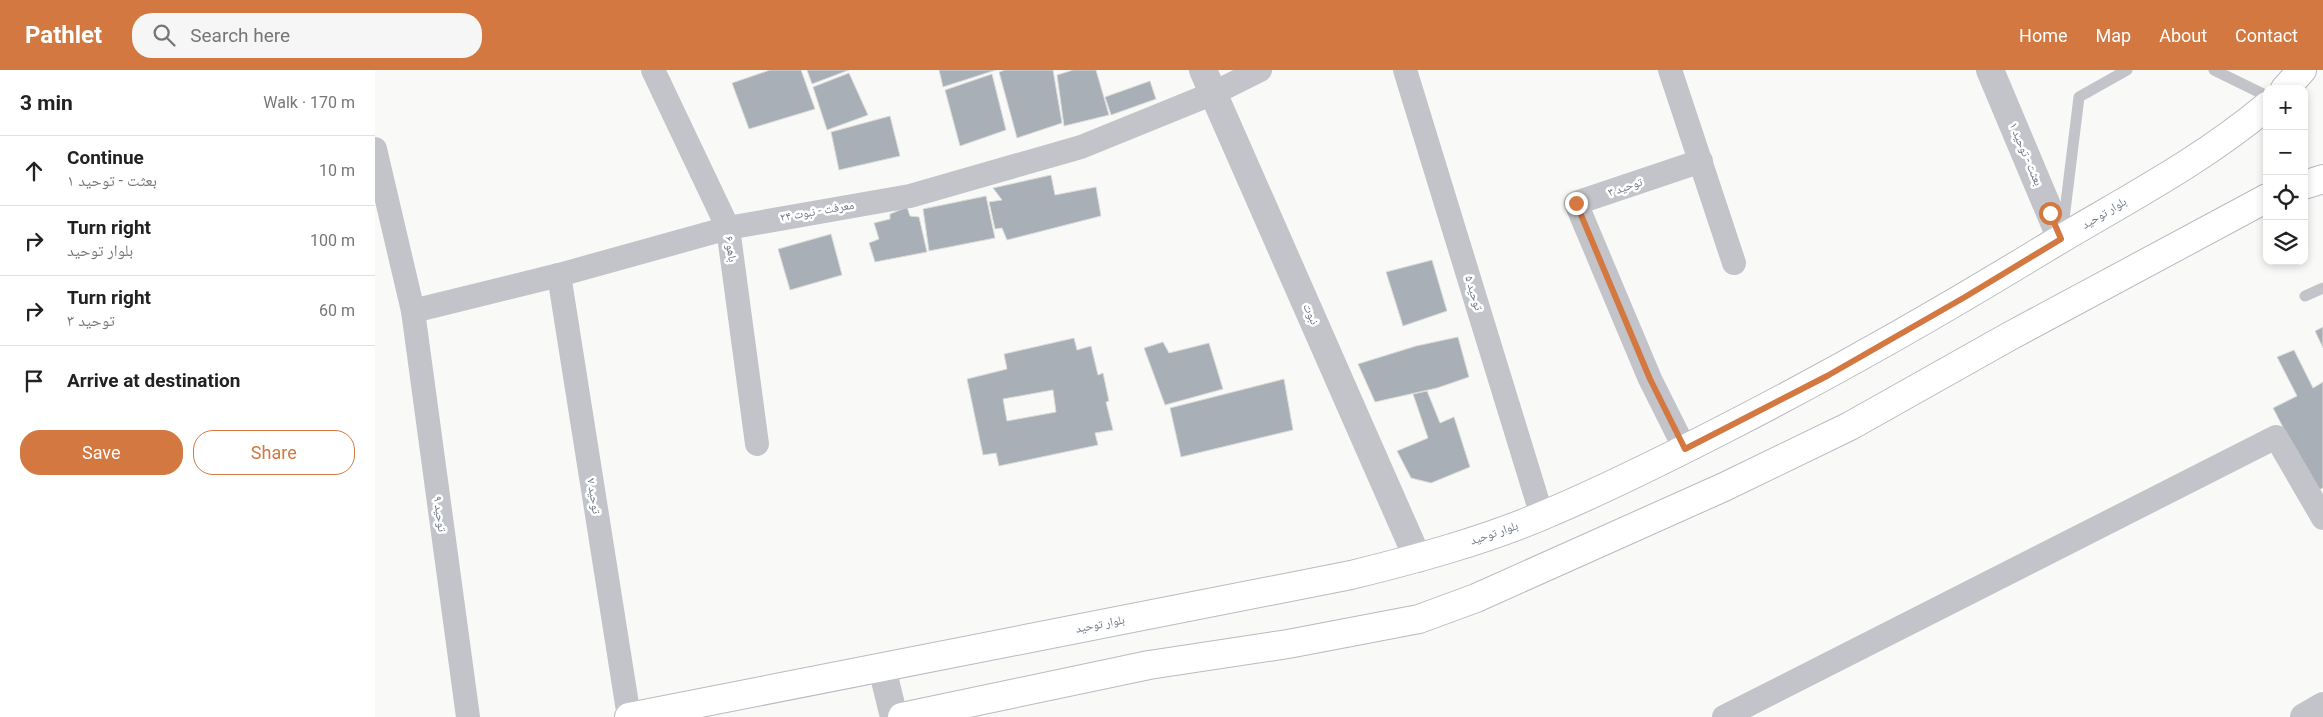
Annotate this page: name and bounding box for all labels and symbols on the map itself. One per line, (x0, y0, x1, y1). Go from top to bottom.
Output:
street label: بعثت - توحید ۱ (2006, 120, 2046, 188)
street label: توحید ۳ (1606, 174, 1645, 200)
route end (1565, 192, 1588, 215)
street label: بلوار توحید (2079, 194, 2129, 232)
street label: معرفت - نبوت ۲۴ (779, 198, 855, 225)
route start (2039, 202, 2062, 225)
street label: باهو ۶ (722, 235, 740, 263)
street label: توحید ۵ (1462, 274, 1486, 313)
street label: نبوت (1300, 301, 1322, 327)
street label: توحید ۷ (584, 477, 604, 515)
street label: توحید ۹ (430, 495, 449, 533)
street label: بلوار توحید (1468, 518, 1520, 548)
street label: بلوار توحید (1074, 612, 1126, 636)

